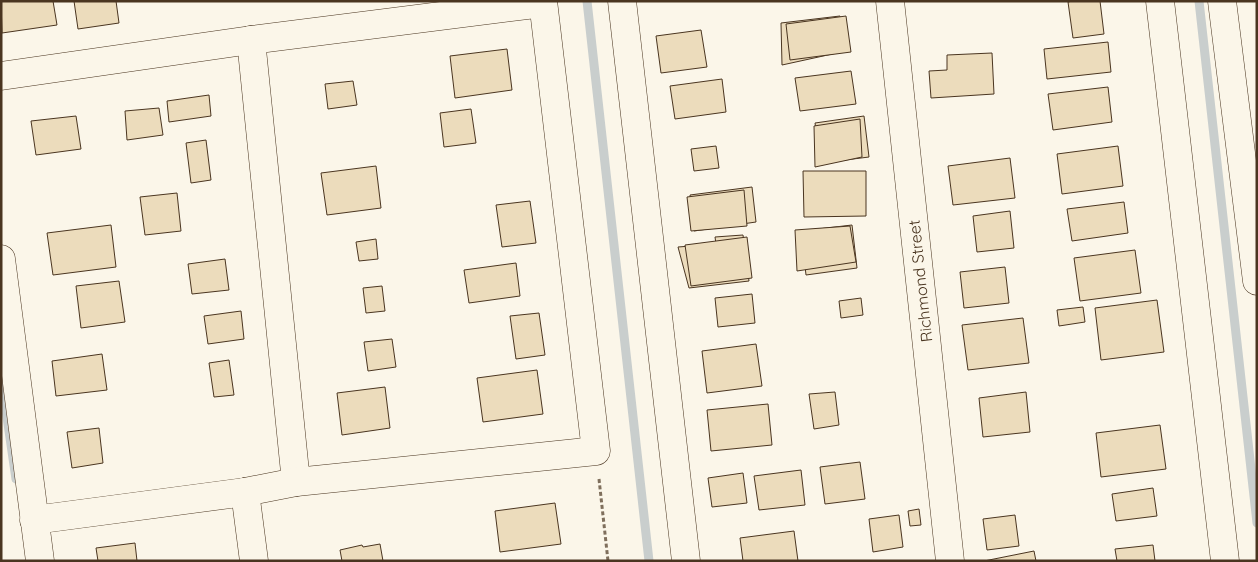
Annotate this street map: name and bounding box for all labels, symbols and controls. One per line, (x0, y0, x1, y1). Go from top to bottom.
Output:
street label: Richmond Street (904, 219, 936, 343)

